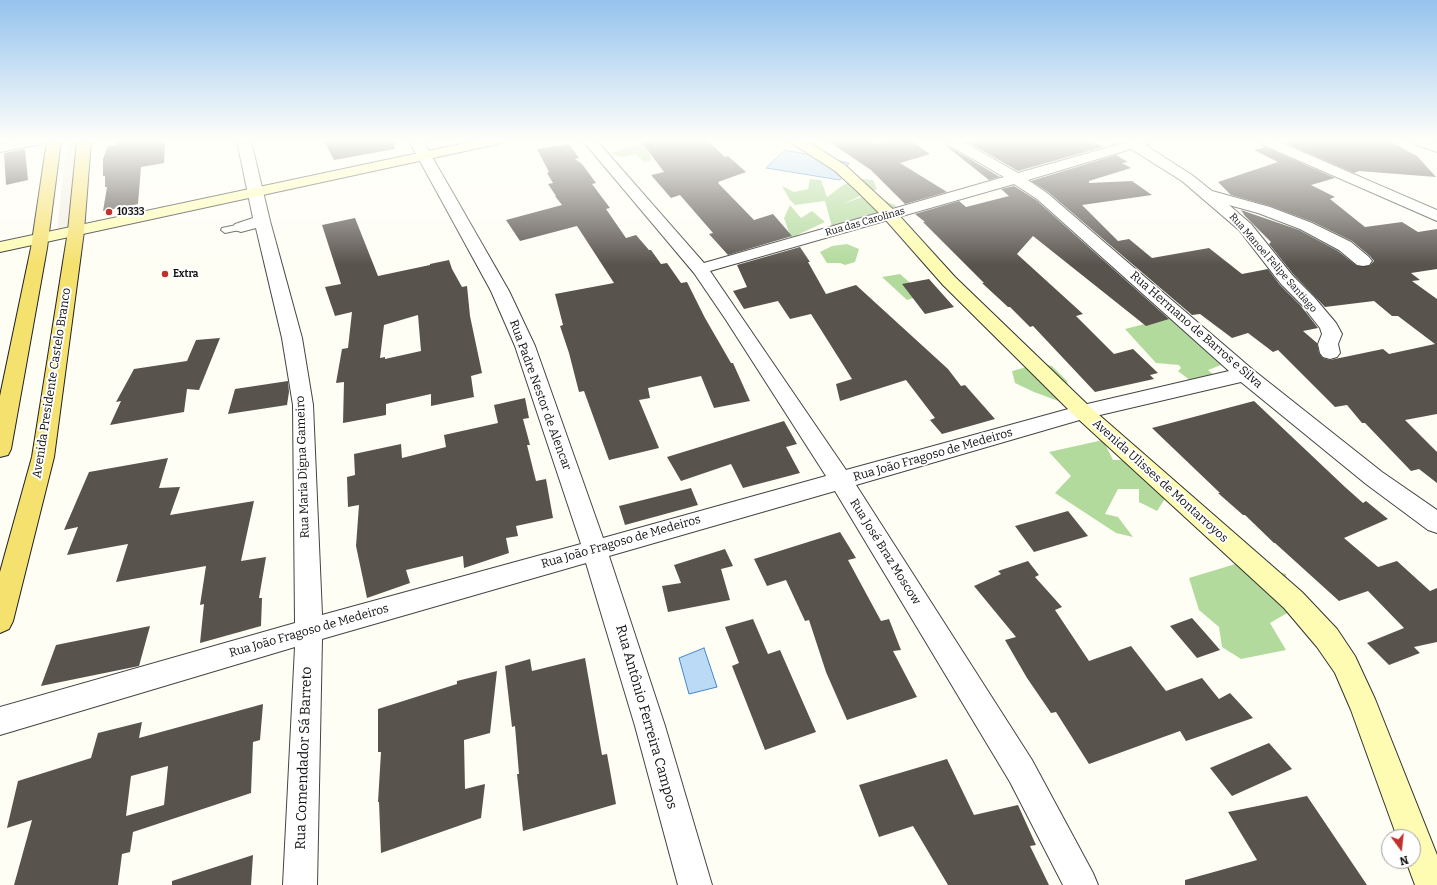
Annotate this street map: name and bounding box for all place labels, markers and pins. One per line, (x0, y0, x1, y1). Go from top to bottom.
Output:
place label: 10333 (117, 206, 145, 218)
marker: 10333 (104, 207, 114, 217)
place label: Extra (173, 268, 198, 280)
marker: Extra (160, 269, 170, 279)

